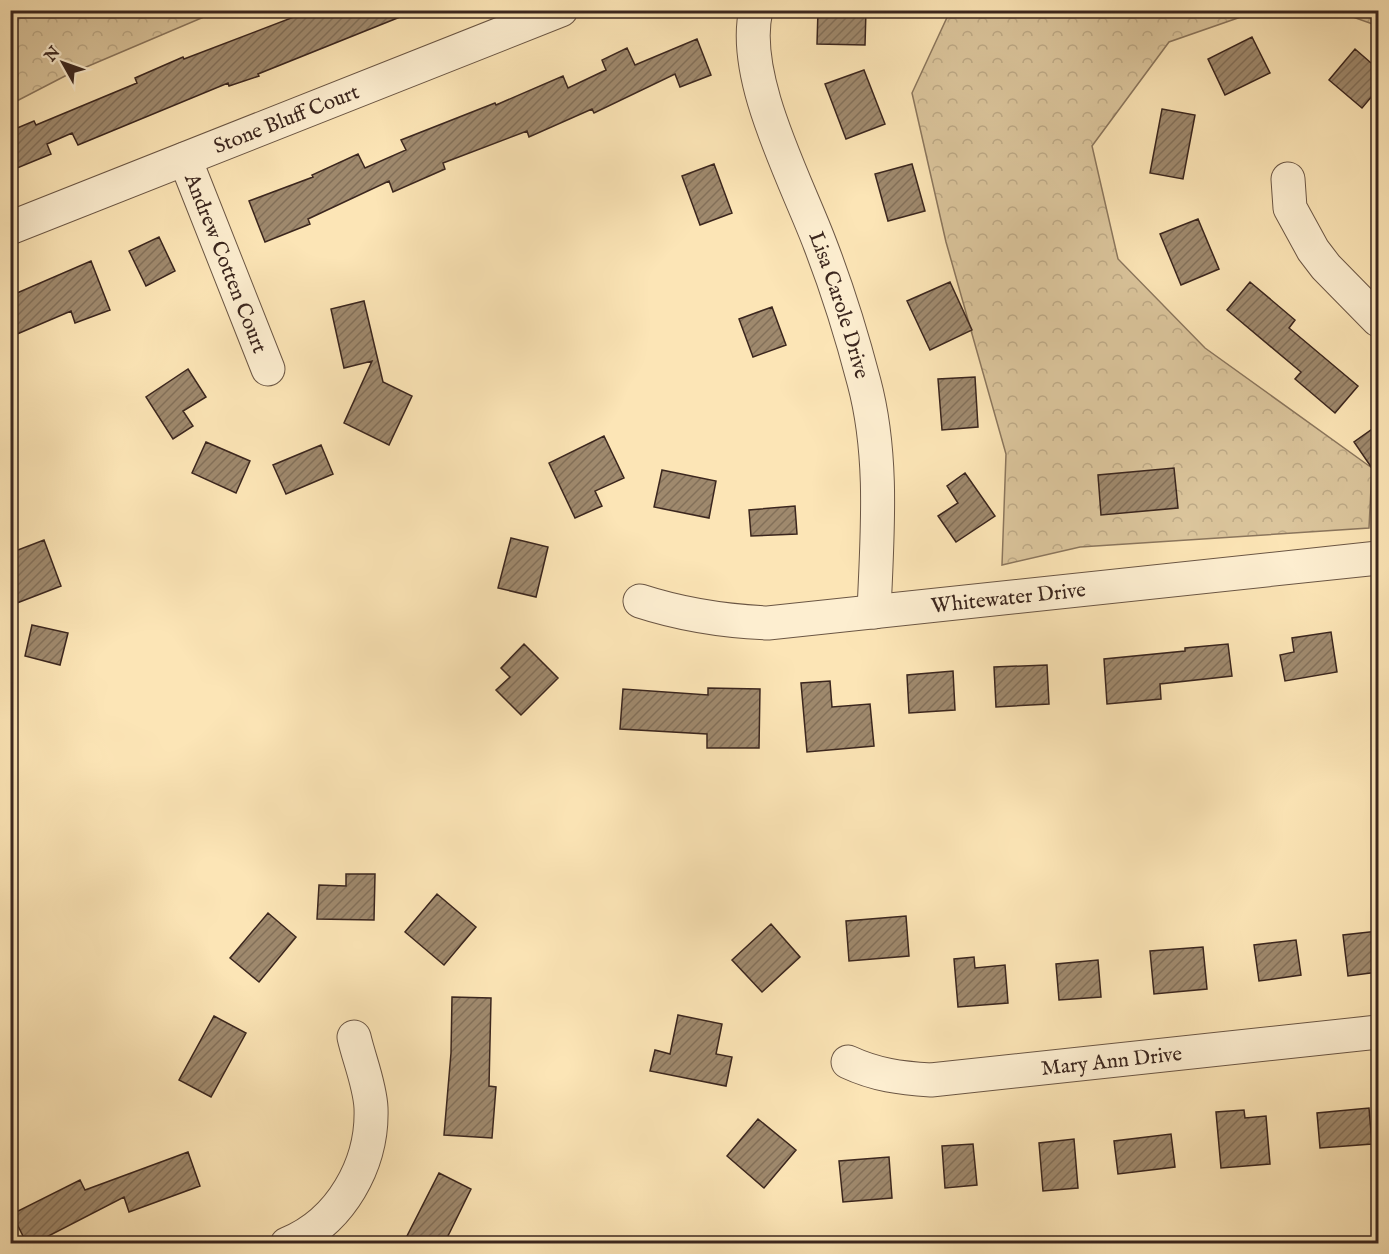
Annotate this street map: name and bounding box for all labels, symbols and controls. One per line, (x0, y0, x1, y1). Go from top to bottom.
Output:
north arrow (33, 33, 93, 93)
text: N (40, 43, 65, 67)
street label: Stone Bluff Court (210, 79, 363, 161)
street label: Andrew Cotten Court (177, 169, 272, 357)
street label: Lisa Carole Drive (802, 228, 875, 382)
street label: Whitewater Drive (930, 577, 1088, 621)
street label: Mary Ann Drive (1040, 1041, 1184, 1083)

